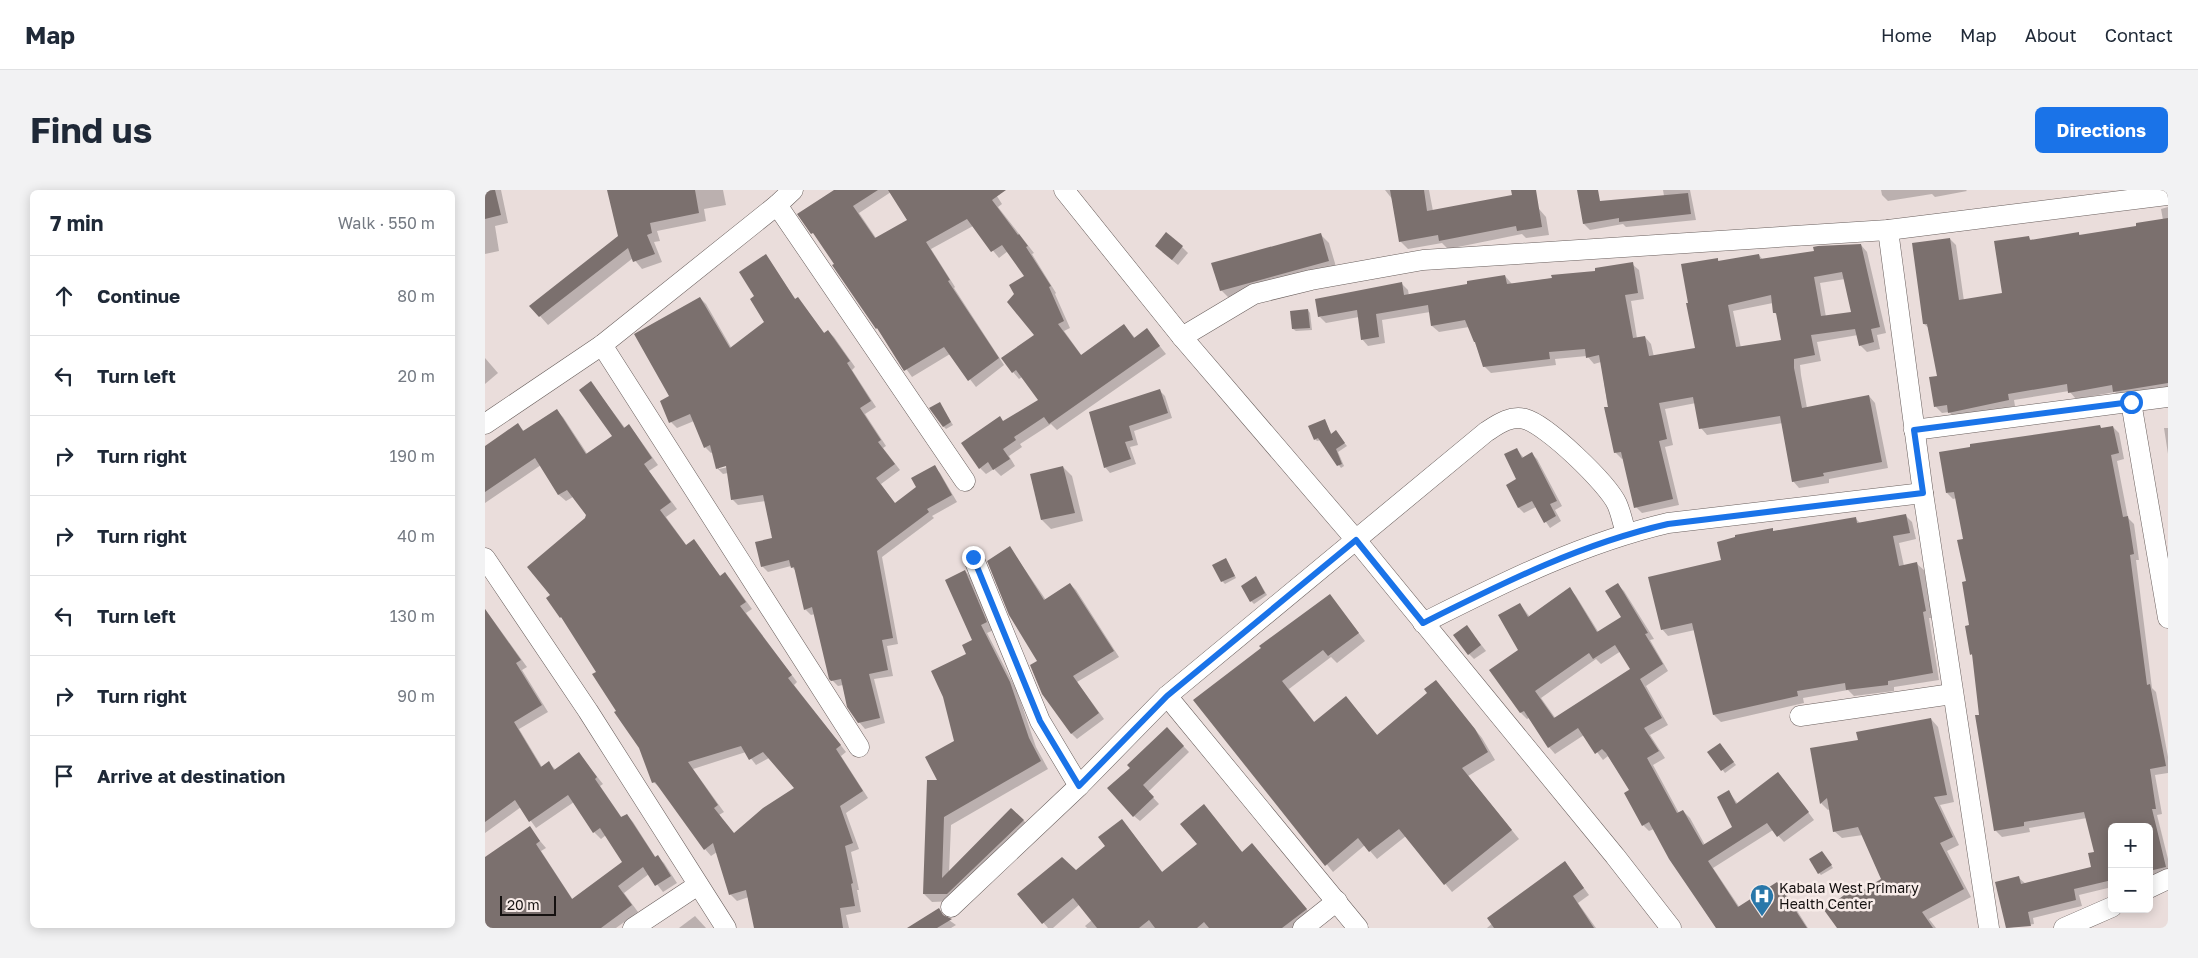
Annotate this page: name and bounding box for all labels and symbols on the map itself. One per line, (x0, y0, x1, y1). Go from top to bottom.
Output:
route start (2120, 391, 2143, 414)
route end (962, 546, 985, 569)
place label: Kabala West Primary Health Center (1779, 879, 1919, 912)
hospital icon: Kabala West Primary Health Center (1749, 883, 1775, 917)
scale bar (500, 893, 556, 916)

